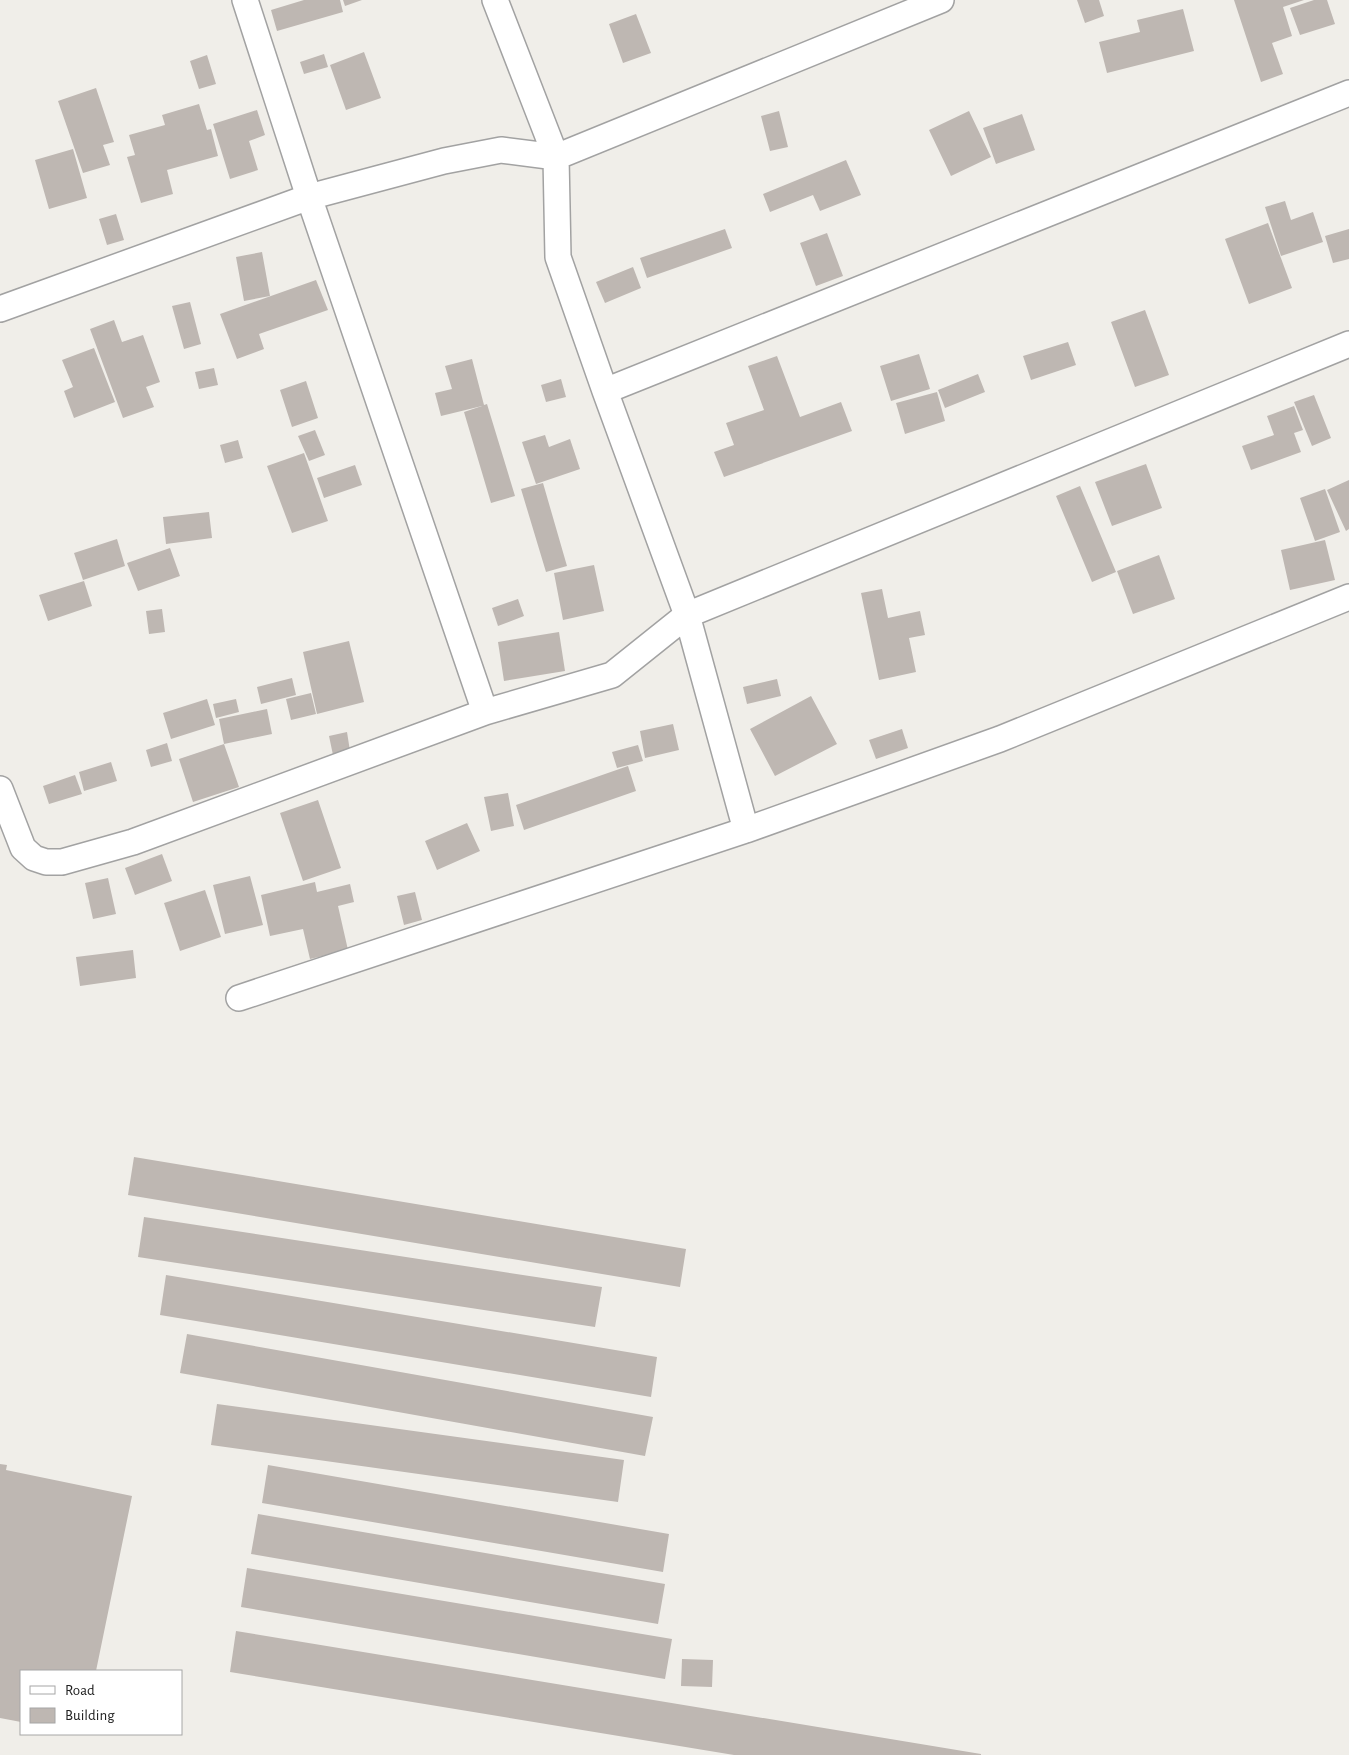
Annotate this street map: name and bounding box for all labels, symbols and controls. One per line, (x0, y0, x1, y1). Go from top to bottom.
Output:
legend (20, 1670, 182, 1735)
text: Road (65, 1683, 95, 1698)
text: Building (65, 1708, 115, 1723)

